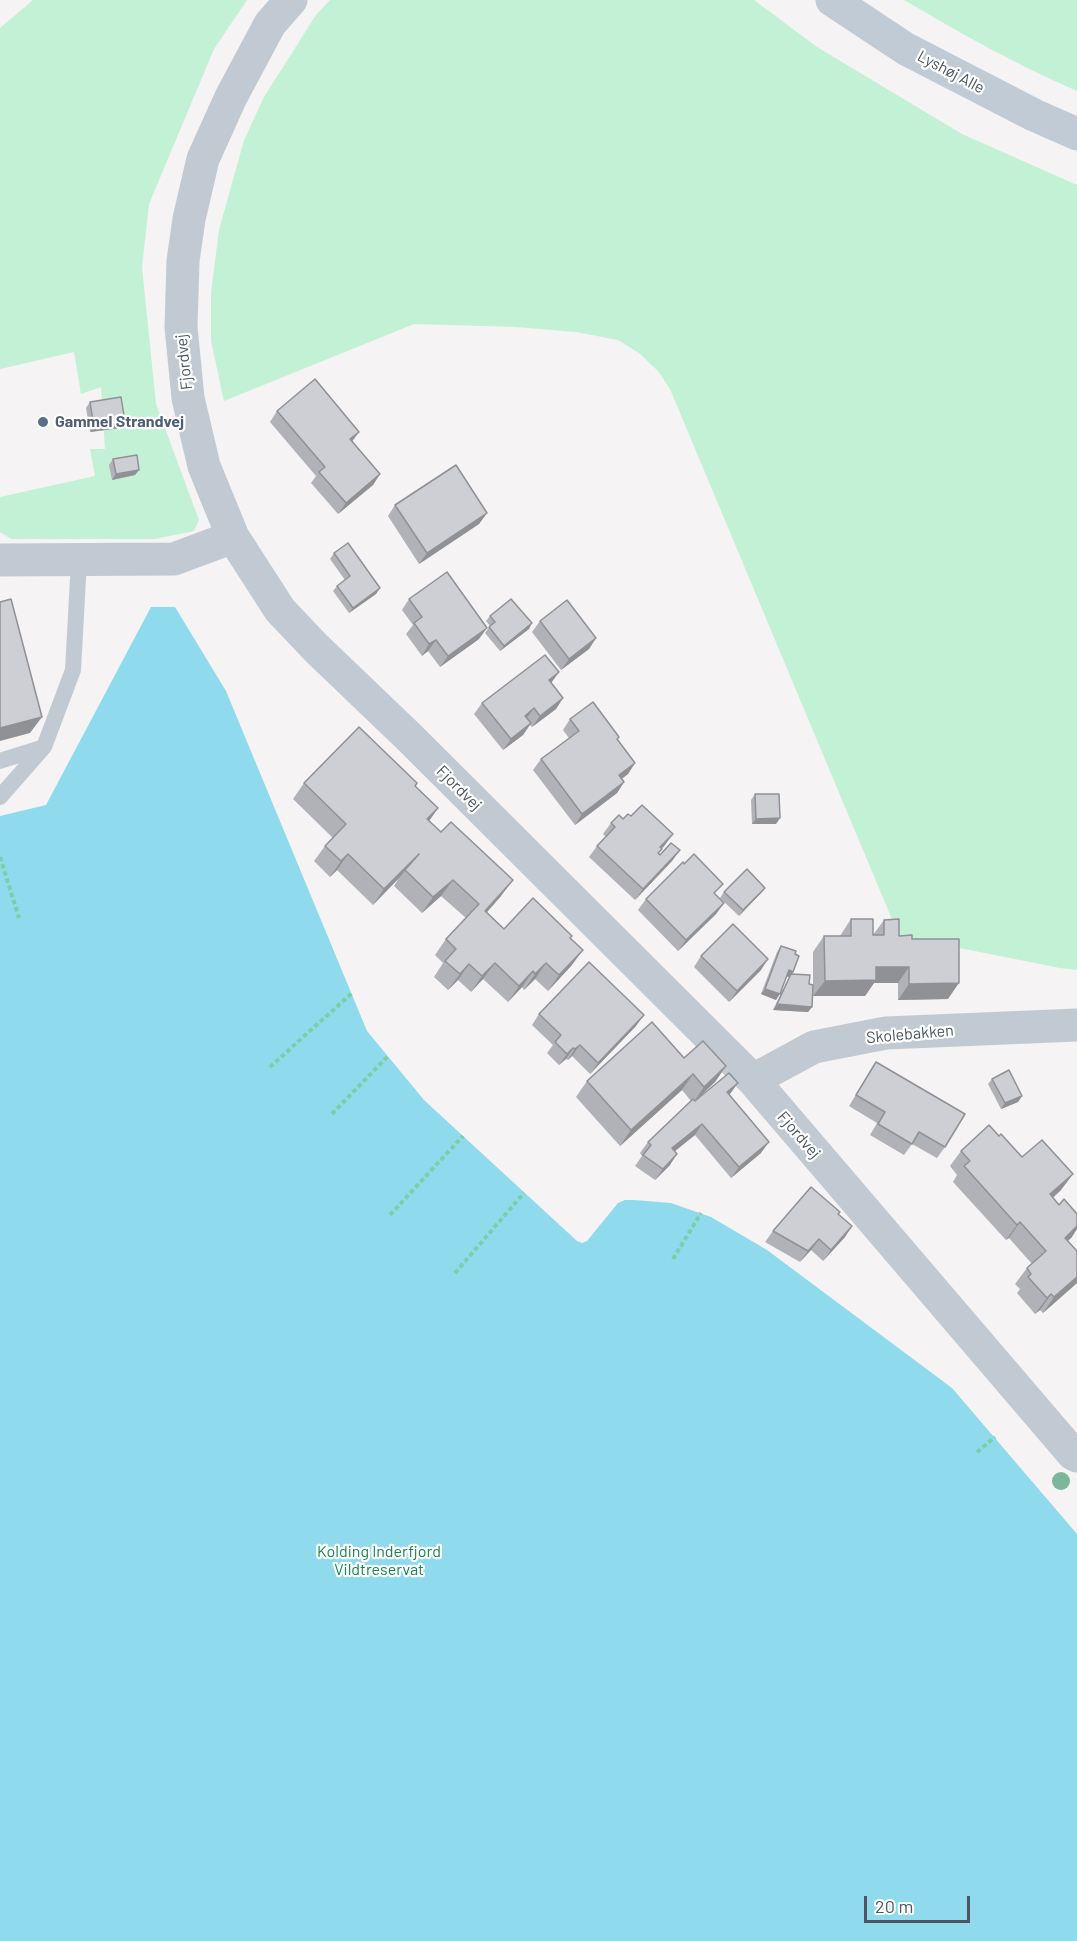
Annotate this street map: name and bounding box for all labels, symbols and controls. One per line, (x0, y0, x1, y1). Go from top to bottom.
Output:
street label: Lyshøj Alle (914, 46, 988, 98)
street label: Fjordvej (172, 333, 196, 391)
place label: Gammel Strandvej (55, 412, 184, 432)
marker: Gammel Strandvej (36, 415, 50, 429)
street label: Fjordvej (432, 761, 486, 815)
street label: Skolebakken (865, 1021, 955, 1047)
street label: Fjordvej (773, 1108, 825, 1162)
park label: Kolding Inderfjord Vildtreservat (317, 1542, 441, 1580)
scale bar (867, 1884, 974, 1922)
text: 20 m (875, 1895, 913, 1917)

